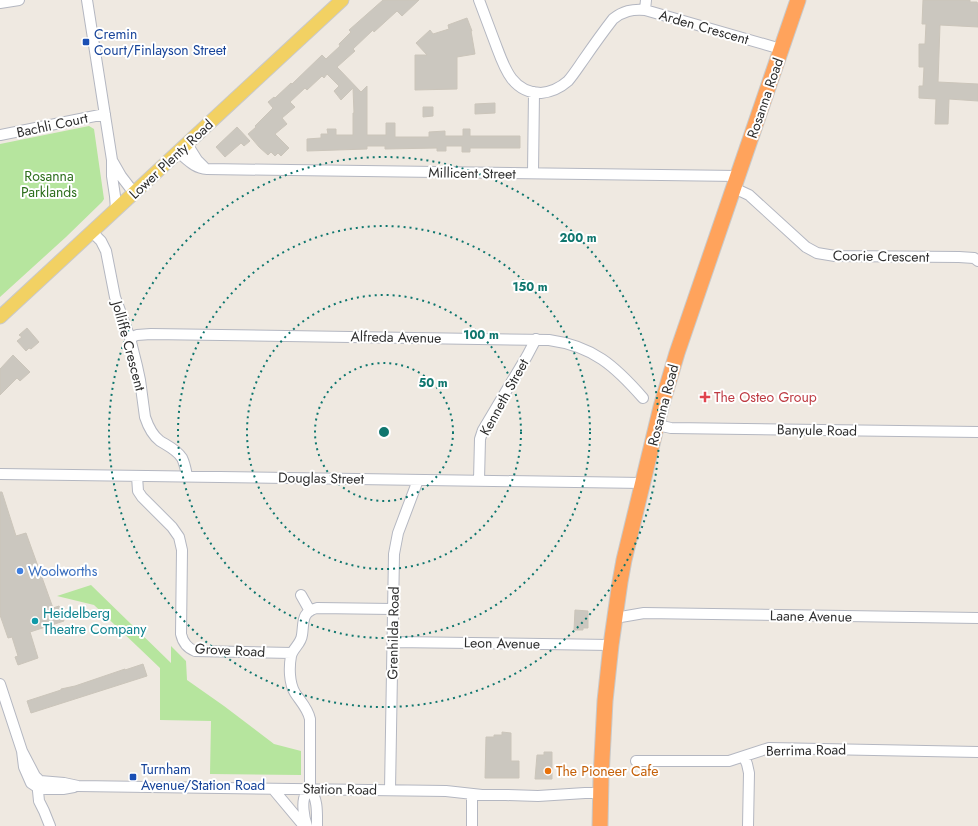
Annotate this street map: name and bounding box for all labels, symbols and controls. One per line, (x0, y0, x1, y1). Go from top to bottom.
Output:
street label: Arden Crescent (657, 5, 752, 50)
place label: Cremin Court/Finlayson Street (94, 24, 227, 60)
marker: Cremin Court/Finlayson Street (81, 37, 91, 47)
street label: Rosanna Road (742, 55, 788, 141)
street label: Bachli Court (15, 108, 90, 142)
street label: Lower Plenty Road (124, 115, 218, 203)
street label: Millicent Street (428, 162, 516, 184)
park label: Rosanna Parklands (21, 166, 77, 202)
text: 200 m (559, 229, 597, 247)
street label: Coorie Crescent (833, 245, 930, 267)
text: 150 m (512, 278, 548, 296)
street label: Jolliffe Crescent (107, 297, 151, 394)
street label: Alfreda Avenue (350, 326, 442, 348)
text: 100 m (463, 326, 499, 344)
street label: Kenneth Street (475, 354, 534, 439)
street label: Rosanna Road (643, 362, 683, 448)
text: 50 m (418, 374, 448, 392)
place label: The Osteo Group (714, 387, 817, 407)
marker: The Osteo Group (699, 391, 711, 403)
street label: Banyule Road (777, 419, 857, 441)
centre of rings (377, 425, 391, 439)
street label: Douglas Street (278, 467, 365, 489)
place label: Woolworths (28, 561, 98, 581)
marker: Woolworths (15, 566, 25, 576)
street label: Grenhilda Road (382, 586, 404, 680)
place label: Heidelberg Theatre Company (43, 603, 147, 639)
street label: Laane Avenue (770, 605, 852, 627)
marker: Heidelberg Theatre Company (30, 616, 40, 626)
street label: Leon Avenue (464, 632, 540, 654)
street label: Grove Road (194, 638, 266, 662)
street label: Berrima Road (766, 739, 846, 761)
place label: Turnham Avenue/Station Road (141, 759, 265, 795)
place label: The Pioneer Cafe (556, 761, 659, 781)
marker: The Pioneer Cafe (543, 766, 553, 776)
marker: Turnham Avenue/Station Road (128, 772, 138, 782)
street label: Station Road (303, 778, 377, 800)

